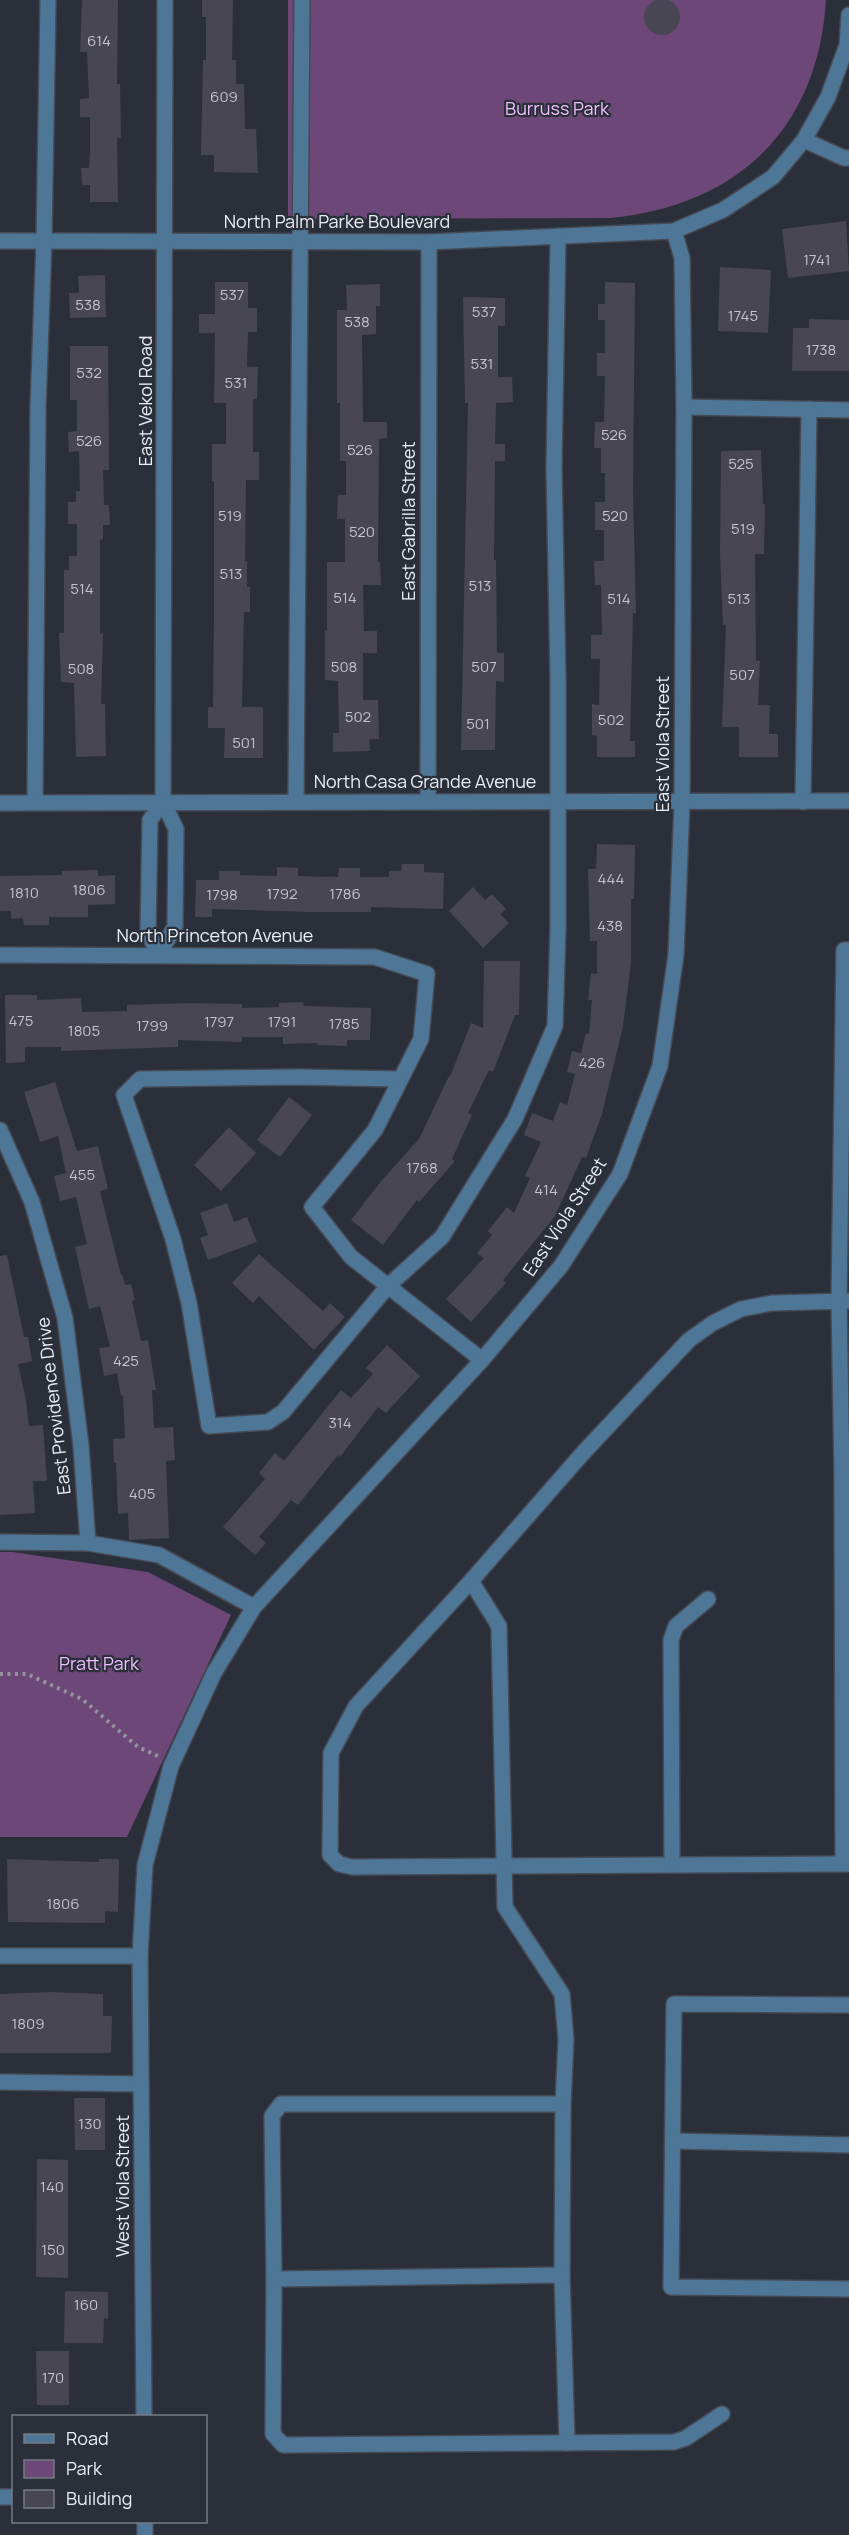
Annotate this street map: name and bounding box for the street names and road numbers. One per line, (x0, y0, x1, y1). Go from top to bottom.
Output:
street label: North Palm Parke Boulevard (224, 209, 450, 233)
street label: East Vekol Road (133, 336, 157, 466)
street label: East Gabrilla Street (396, 441, 420, 601)
street label: East Viola Street (650, 676, 674, 812)
street label: North Casa Grande Avenue (314, 769, 536, 793)
street label: North Princeton Avenue (117, 923, 313, 947)
street label: East Viola Street (517, 1153, 611, 1280)
street label: East Providence Drive (30, 1316, 76, 1496)
street label: West Viola Street (110, 2115, 134, 2257)

